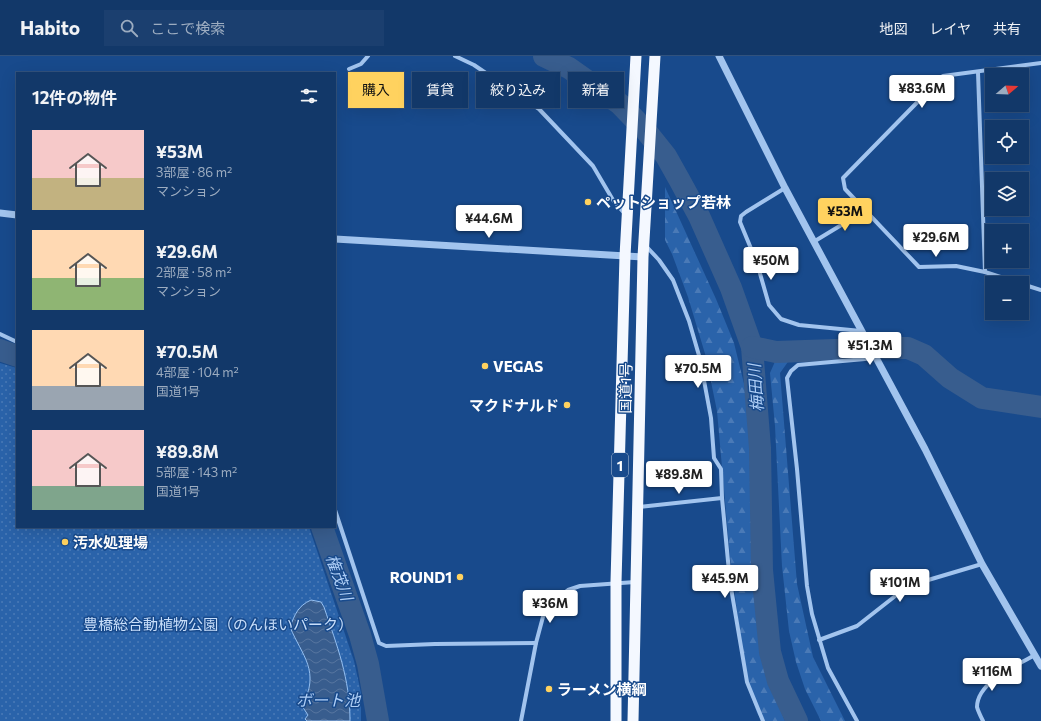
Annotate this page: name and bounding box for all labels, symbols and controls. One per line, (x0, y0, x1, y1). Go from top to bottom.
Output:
search box (104, 10, 384, 46)
text: Habito (20, 16, 80, 39)
icon: search (118, 17, 140, 39)
text: ここで検索 (150, 19, 225, 37)
text: 地図 (879, 20, 907, 37)
text: レイヤ (929, 20, 971, 37)
text: 共有 (993, 20, 1021, 37)
north arrow (985, 68, 1029, 112)
map controls (985, 68, 1029, 320)
chip: 購入 (348, 72, 404, 108)
chip: 賃貸 (412, 72, 468, 108)
chip: 絞り込み (476, 72, 560, 108)
chip: 新着 (568, 72, 624, 108)
pin: ¥83.6M (889, 75, 955, 109)
text: ¥83.6M (898, 80, 946, 96)
icon: filters (298, 85, 320, 107)
text: 12件の物件 (32, 87, 117, 108)
button: locate (985, 120, 1029, 164)
text: ¥53M (156, 141, 203, 162)
icon: home (64, 146, 112, 194)
text: 3部屋 · 86 m² (156, 164, 232, 180)
button: layers (985, 172, 1029, 216)
text: マンション (156, 183, 221, 199)
place label: ペットショップ若林 (596, 193, 731, 211)
marker: ペットショップ若林 (583, 197, 593, 207)
pin: ¥53M (821, 198, 869, 232)
text: ¥53M (827, 203, 863, 219)
pin: ¥44.6M (456, 205, 522, 239)
text: ¥44.6M (465, 210, 513, 226)
pin: ¥29.6M (903, 224, 969, 258)
button: + (985, 224, 1029, 268)
text: ¥29.6M (912, 229, 960, 245)
text: ¥29.6M (156, 241, 218, 262)
icon: home (64, 246, 112, 294)
pin: ¥50M (747, 247, 795, 281)
text: ¥50M (752, 252, 790, 268)
text: 2部屋 · 58 m² (156, 264, 232, 280)
button: − (985, 276, 1029, 320)
text: マンション (156, 283, 221, 299)
pin: ¥51.3M (837, 332, 903, 366)
text: ¥51.3M (847, 337, 893, 353)
text: ¥70.5M (156, 341, 218, 362)
icon: home (64, 346, 112, 394)
pin: ¥70.5M (665, 355, 731, 389)
place label: VEGAS (493, 357, 543, 375)
text: ¥70.5M (674, 360, 722, 376)
marker: VEGAS (480, 361, 490, 371)
water label: 梅田川 (744, 361, 766, 413)
street label: 国道1号 (616, 362, 634, 414)
text: 4部屋 · 104 m² (156, 364, 239, 380)
text: 国道1号 (156, 383, 201, 399)
place label: マクドナルド (469, 396, 559, 414)
marker: マクドナルド (562, 400, 572, 410)
text: ¥89.8M (156, 441, 219, 462)
icon: home (64, 446, 112, 494)
road number: 1 (612, 453, 628, 477)
pin: ¥89.8M (646, 461, 712, 495)
text: 5部屋 · 143 m² (156, 464, 237, 480)
text: ¥89.8M (655, 466, 703, 482)
text: 国道1号 (156, 483, 201, 499)
place label: 汚水処理場 (73, 533, 148, 551)
marker: 汚水処理場 (60, 537, 70, 547)
water label: 権茂川 (323, 551, 358, 605)
pin: ¥45.9M (692, 565, 758, 599)
place label: ROUND1 (390, 568, 452, 586)
pin: ¥101M (872, 569, 928, 603)
text: ¥45.9M (701, 570, 749, 586)
marker: ROUND1 (455, 572, 465, 582)
text: ¥101M (879, 574, 921, 590)
pin: ¥36M (526, 590, 574, 624)
text: ¥36M (532, 595, 568, 611)
park label: 豊橋総合動植物公園（のんほいパーク） (83, 615, 353, 633)
pin: ¥116M (964, 658, 1020, 692)
text: ¥116M (972, 663, 1012, 679)
place label: ラーメン横綱 (557, 680, 646, 698)
marker: ラーメン横綱 (544, 684, 554, 694)
water label: ボート池 (296, 690, 362, 709)

